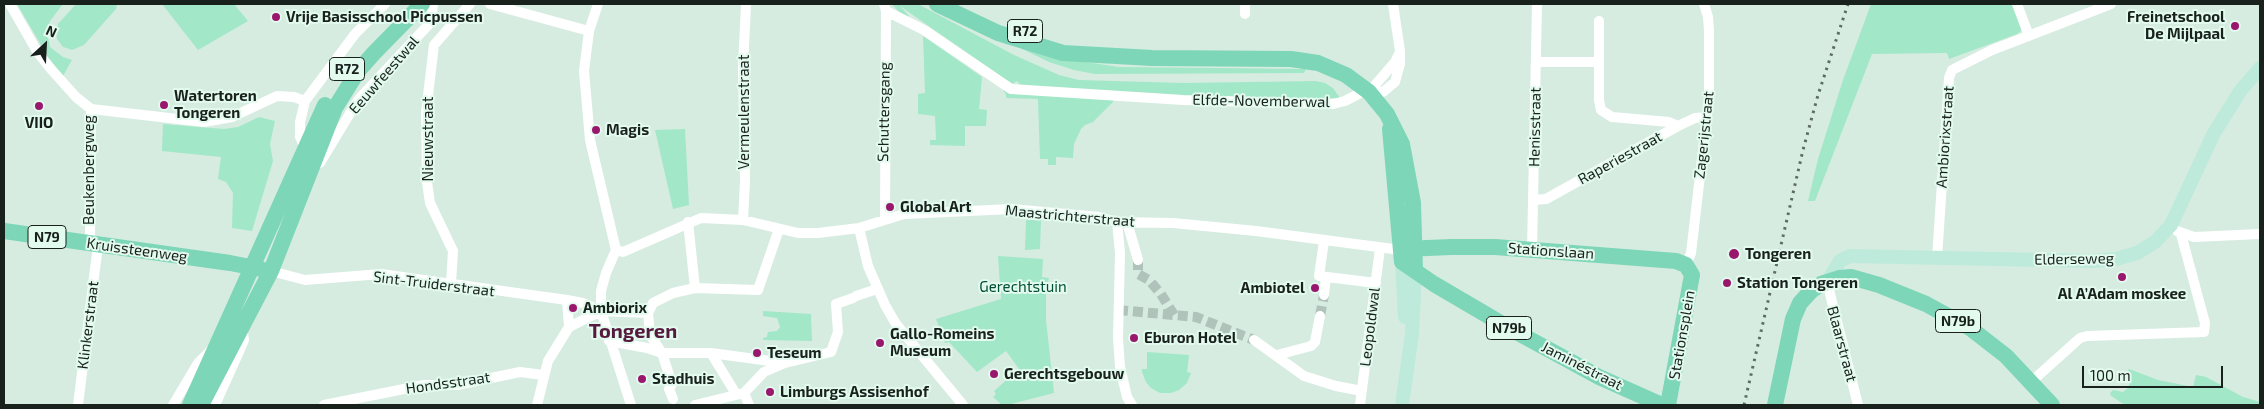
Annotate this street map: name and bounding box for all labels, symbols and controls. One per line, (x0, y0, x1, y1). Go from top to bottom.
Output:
place label: Vrije Basisschool Picpussen (286, 8, 483, 26)
place label: Freinetschool De Mijlpaal (2127, 8, 2225, 43)
marker: Vrije Basisschool Picpussen (270, 11, 282, 23)
north arrow (20, 20, 70, 70)
road number: R72 (1008, 20, 1042, 42)
marker: Freinetschool De Mijlpaal (2229, 20, 2241, 32)
text: N (43, 21, 60, 41)
street label: Eeuwfeestwal (345, 32, 423, 118)
street label: Vermeulenstraat (735, 54, 753, 170)
road number: R72 (330, 58, 364, 80)
street label: Schuttersgang (874, 62, 894, 162)
street label: Ambiorixstraat (1932, 85, 1958, 189)
place label: Watertoren Tongeren (174, 87, 257, 122)
street label: Henisstraat (1525, 87, 1545, 167)
street label: Zagerijstraat (1690, 90, 1718, 180)
street label: Elfde-Novemberwal (1192, 91, 1330, 111)
street label: Nieuwstraat (419, 97, 437, 181)
marker: Watertoren Tongeren (158, 99, 170, 111)
marker: VIIO (33, 100, 45, 112)
place label: VIIO (25, 114, 53, 132)
street label: Beukenbergweg (80, 115, 98, 225)
place label: Magis (606, 121, 649, 139)
marker: Magis (590, 124, 602, 136)
street label: Raperiestraat (1575, 127, 1665, 189)
place label: Global Art (900, 198, 971, 216)
marker: Global Art (884, 201, 896, 213)
street label: Maastrichterstraat (1004, 201, 1136, 231)
road number: N79 (28, 226, 66, 248)
street label: Kruissteenweg (85, 234, 189, 266)
street label: Stationslaan (1507, 239, 1595, 263)
place label: Tongeren (1745, 245, 1811, 263)
marker: Tongeren (1727, 247, 1741, 261)
street label: Elderseweg (2034, 249, 2114, 269)
street label: Sint-Truiderstraat (372, 268, 496, 300)
marker: Al A’Adam moskee (2116, 271, 2128, 283)
place label: Station Tongeren (1737, 274, 1858, 292)
marker: Station Tongeren (1721, 277, 1733, 289)
park label: Gerechtstuin (979, 278, 1067, 296)
place label: Ambiotel (1241, 279, 1305, 297)
street label: Klinkerstraat (74, 280, 102, 370)
marker: Ambiotel (1309, 282, 1321, 294)
place label: Al A’Adam moskee (2058, 285, 2186, 303)
street label: Leopoldwal (1356, 286, 1384, 368)
street label: Stationsplein (1665, 289, 1699, 381)
place label: Ambiorix (583, 299, 647, 317)
marker: Ambiorix (567, 302, 579, 314)
street label: Blaarstraat (1823, 304, 1861, 384)
road number: N79b (1936, 310, 1980, 332)
road number: N79b (1486, 316, 1532, 339)
district label: Tongeren (589, 319, 677, 343)
place label: Gallo-Romeins Museum (890, 325, 994, 360)
place label: Eburon Hotel (1144, 329, 1237, 347)
marker: Eburon Hotel (1128, 332, 1140, 344)
marker: Gallo-Romeins Museum (874, 337, 886, 349)
street label: Jaminéstraat (1538, 338, 1626, 394)
place label: Teseum (767, 344, 822, 362)
marker: Teseum (751, 347, 763, 359)
scale bar (2084, 356, 2225, 388)
place label: Gerechtsgebouw (1004, 365, 1124, 383)
text: 100 m (2090, 366, 2131, 384)
street label: Hondsstraat (405, 368, 491, 398)
marker: Gerechtsgebouw (988, 368, 1000, 380)
place label: Stadhuis (652, 370, 714, 388)
marker: Stadhuis (636, 373, 648, 385)
place label: Limburgs Assisenhof (780, 383, 929, 401)
marker: Limburgs Assisenhof (764, 386, 776, 398)

